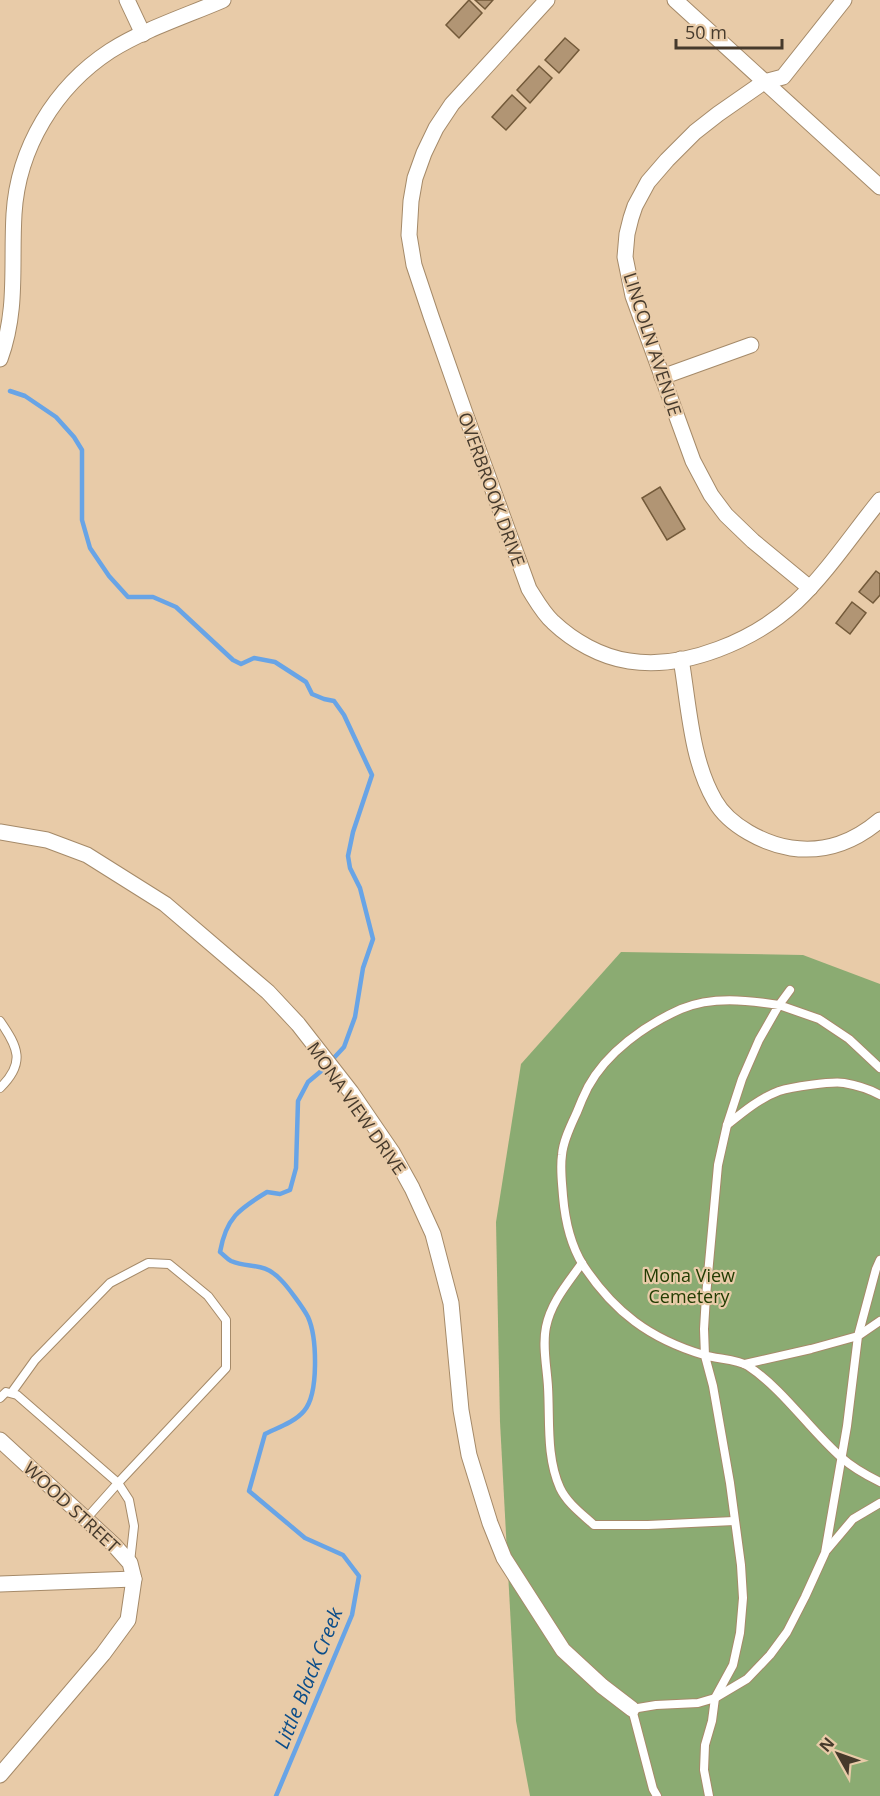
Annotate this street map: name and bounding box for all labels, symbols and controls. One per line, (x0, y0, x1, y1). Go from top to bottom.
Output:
scale bar (676, 12, 782, 50)
text: 50 m (685, 20, 727, 44)
street label: LINCOLN AVENUE (618, 269, 688, 419)
street label: OVERBROOK DRIVE (453, 409, 531, 569)
street label: MONA VIEW DRIVE (302, 1037, 412, 1179)
park label: Mona View Cemetery (643, 1263, 735, 1308)
street label: WOOD STREET (19, 1456, 125, 1558)
water label: Little Black Creek (267, 1602, 349, 1752)
north arrow (808, 1724, 868, 1784)
text: N (814, 1732, 839, 1756)

